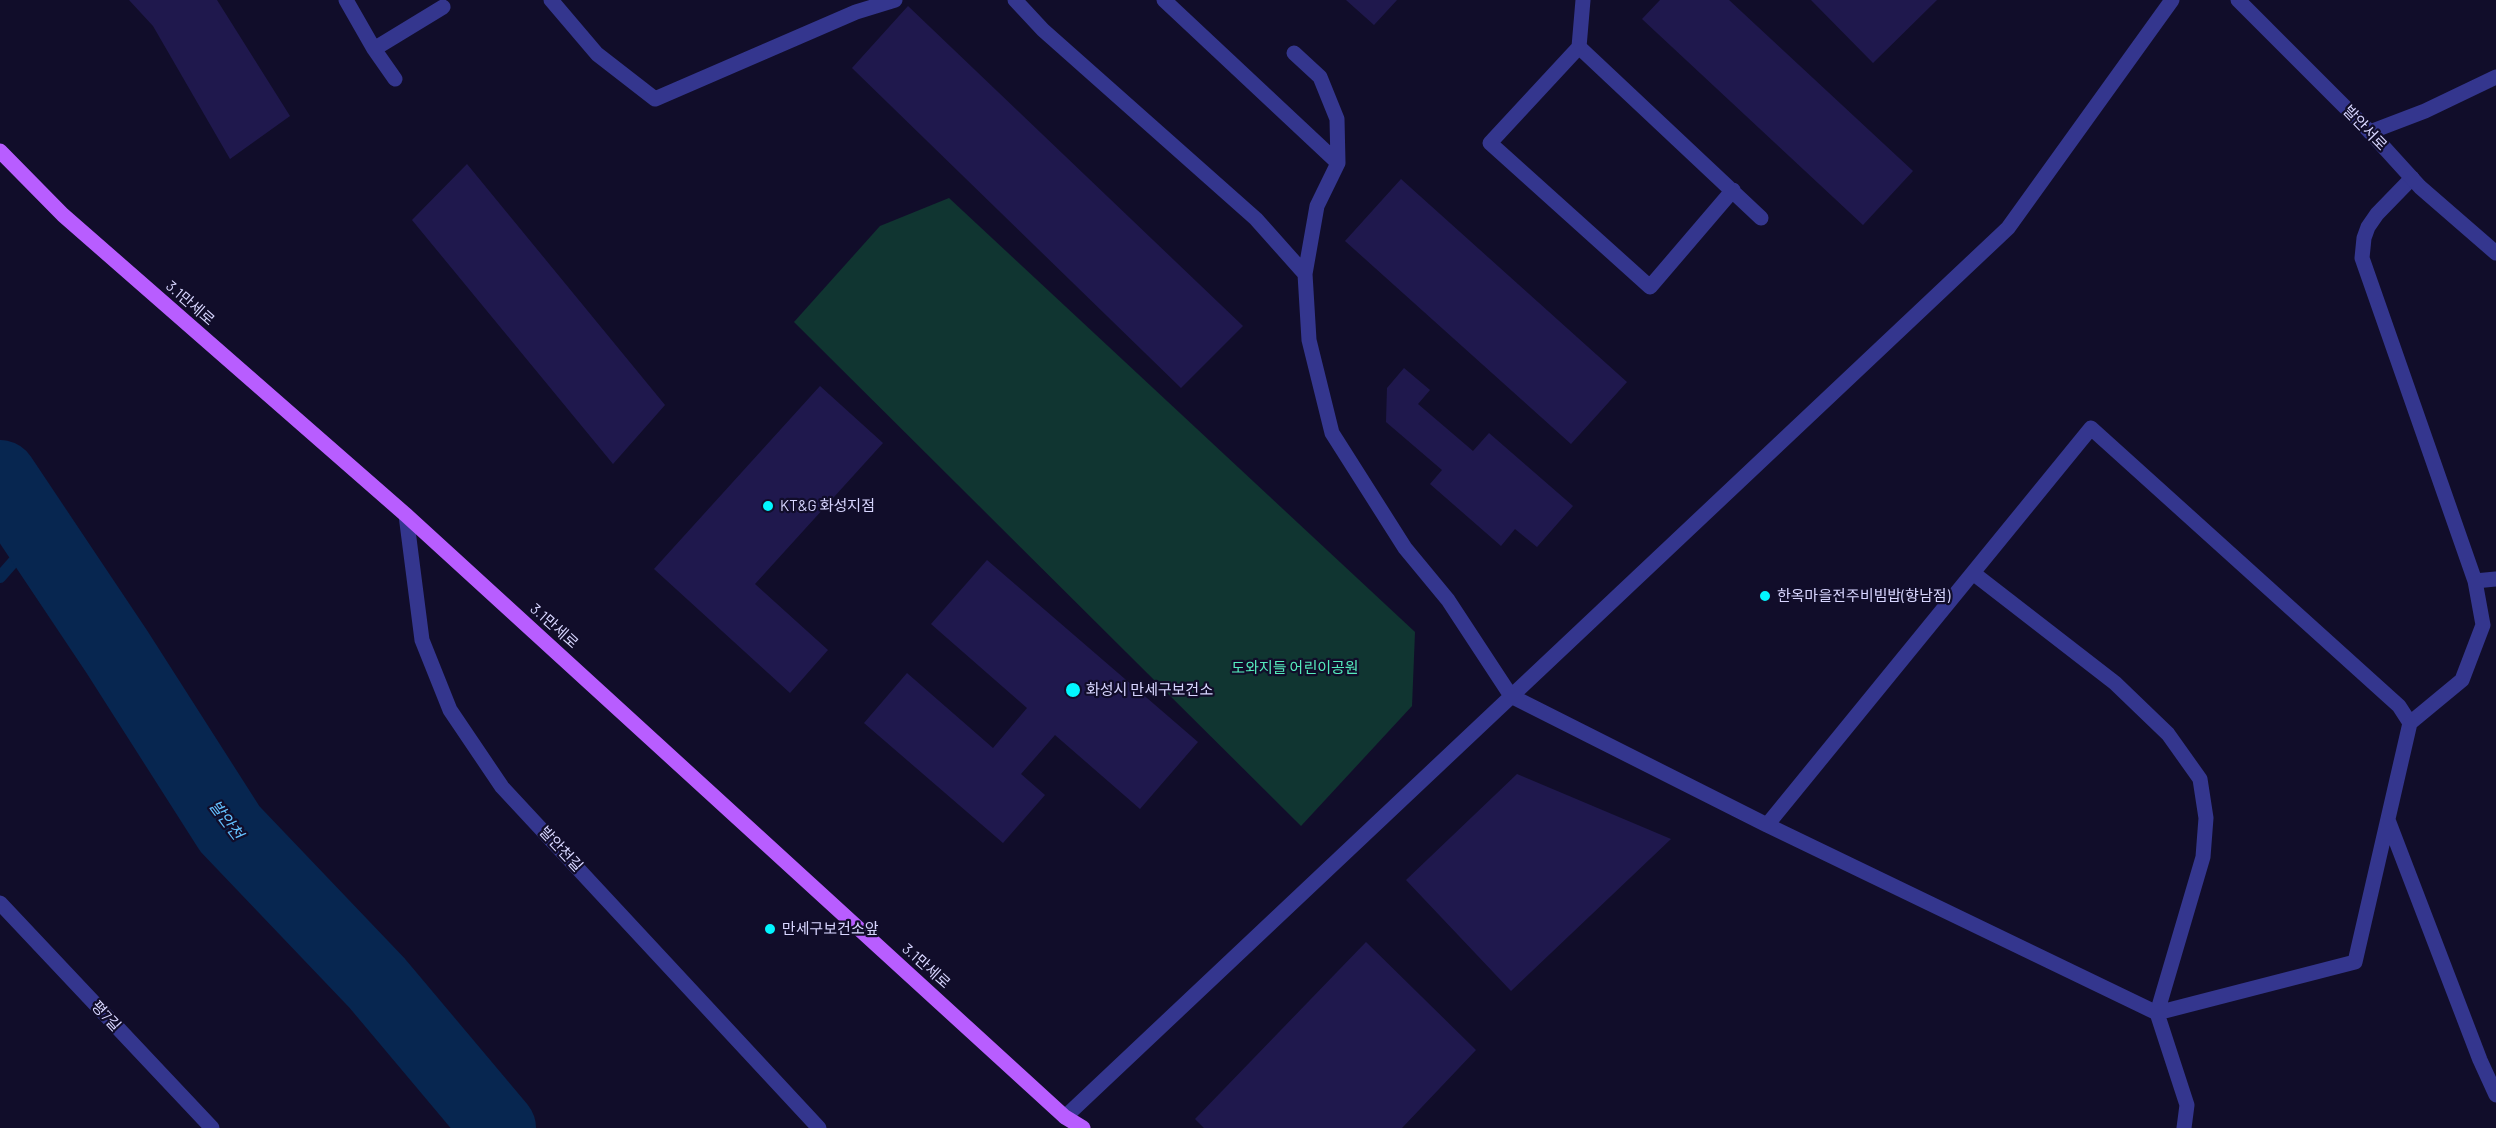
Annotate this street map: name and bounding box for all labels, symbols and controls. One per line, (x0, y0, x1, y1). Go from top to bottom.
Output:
street label: 발안서로 (2339, 102, 2391, 154)
street label: 3.1만세로 (162, 277, 218, 329)
place label: KT&G 화성지점 (780, 497, 875, 515)
marker: KT&G 화성지점 (761, 499, 775, 513)
place label: 한옥마을전주비빔밥(향남점) (1777, 587, 1950, 605)
marker: 한옥마을전주비빔밥(향남점) (1758, 589, 1772, 603)
street label: 3.1만세로 (526, 600, 582, 652)
park label: 도와지들 어린이공원 (1231, 659, 1359, 677)
marker: 화성시 만세구보건소 (1064, 681, 1082, 699)
place label: 화성시 만세구보건소 (1086, 681, 1213, 699)
water label: 발안천 (205, 797, 247, 843)
street label: 발안천길 (536, 823, 586, 875)
place label: 만세구보건소앞 (782, 920, 879, 938)
marker: 만세구보건소앞 (763, 922, 777, 936)
street label: 3.1만세로 (898, 940, 954, 992)
street label: 평7길 (88, 997, 124, 1035)

